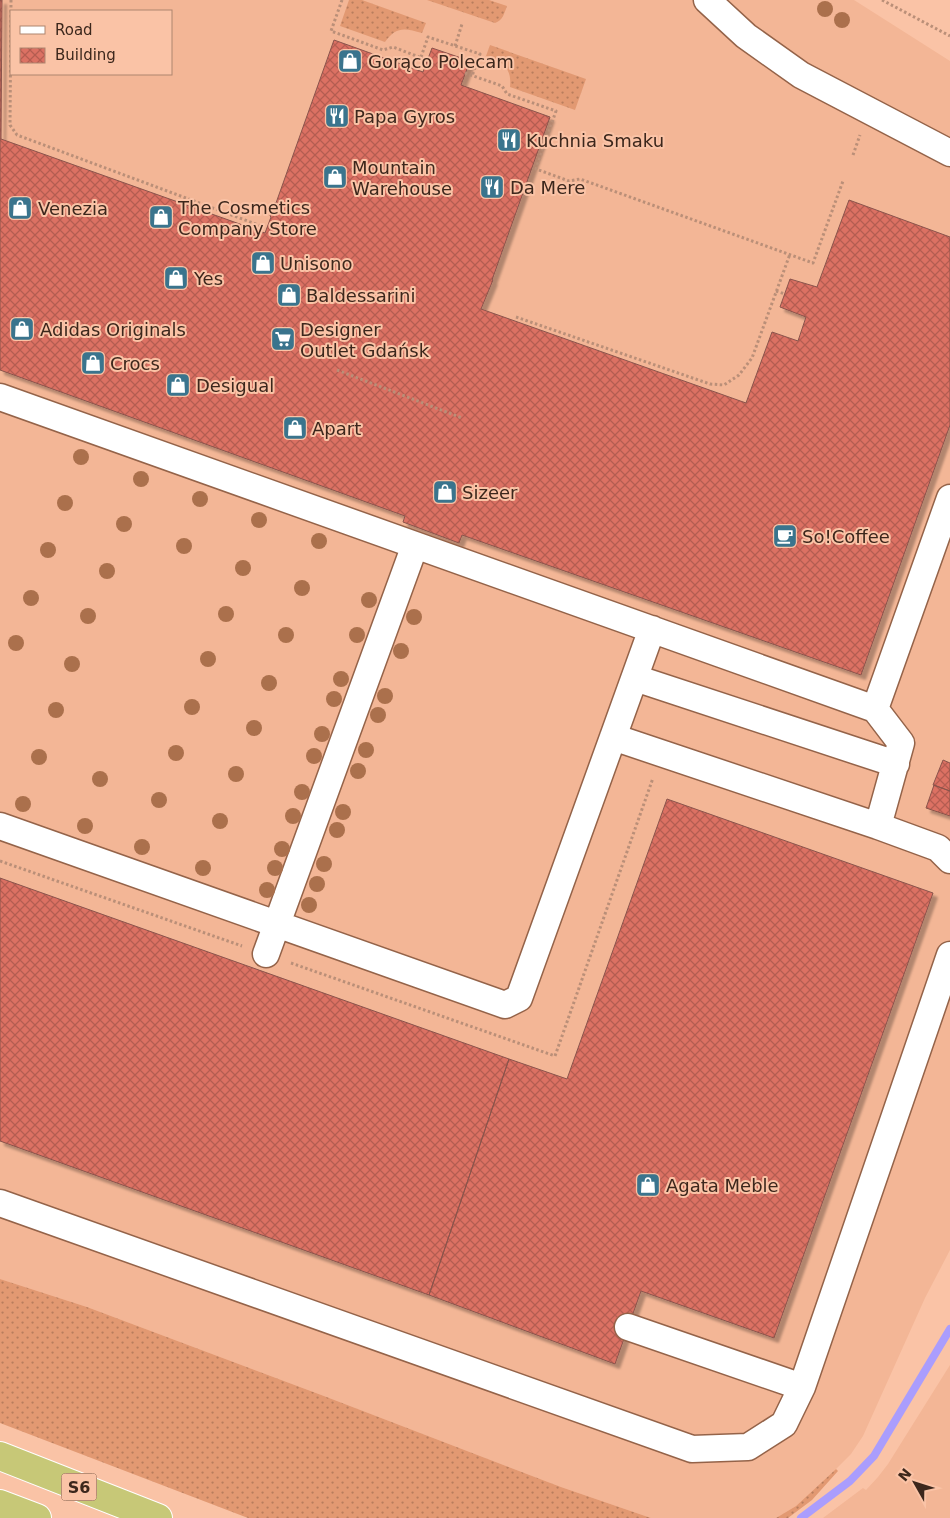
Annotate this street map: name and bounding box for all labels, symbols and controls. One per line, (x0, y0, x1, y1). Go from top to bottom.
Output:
legend (10, 10, 172, 75)
text: Road (55, 21, 93, 39)
text: Building (55, 46, 116, 64)
shop icon: Gorąco Polecam (337, 48, 363, 74)
place label: Gorąco Polecam (368, 51, 514, 72)
restaurant icon: Papa Gyros (324, 103, 350, 129)
place label: Papa Gyros (354, 106, 455, 127)
restaurant icon: Kuchnia Smaku (496, 127, 522, 153)
place label: Kuchnia Smaku (526, 130, 664, 151)
place label: Mountain Warehouse (352, 157, 452, 199)
shop icon: Mountain Warehouse (322, 164, 348, 190)
restaurant icon: Da Mere (479, 174, 505, 200)
place label: Da Mere (510, 177, 585, 198)
shop icon: Venezia (7, 195, 33, 221)
place label: The Cosmetics Company Store (177, 197, 317, 239)
place label: Venezia (38, 198, 108, 219)
shop icon: The Cosmetics Company Store (148, 204, 174, 230)
shop icon: Unisono (250, 250, 276, 276)
place label: Unisono (280, 253, 352, 274)
shop icon: Yes (163, 265, 189, 291)
place label: Yes (193, 268, 223, 289)
shop icon: Baldessarini (276, 282, 302, 308)
place label: Baldessarini (306, 285, 415, 306)
shop icon: Adidas Originals (9, 316, 35, 342)
place label: Adidas Originals (40, 319, 186, 340)
place label: Designer Outlet Gdańsk (300, 319, 430, 361)
supermarket icon: Designer Outlet Gdańsk (270, 326, 296, 352)
shop icon: Crocs (80, 350, 106, 376)
place label: Crocs (110, 353, 160, 374)
shop icon: Desigual (165, 372, 191, 398)
place label: Desigual (196, 375, 274, 396)
shop icon: Apart (282, 415, 308, 441)
place label: Apart (312, 418, 361, 439)
shop icon: Sizeer (432, 479, 458, 505)
place label: Sizeer (462, 482, 518, 503)
cafe icon: So!Coffee (772, 523, 798, 549)
place label: So!Coffee (802, 526, 890, 547)
shop icon: Agata Meble (635, 1172, 661, 1198)
place label: Agata Meble (666, 1175, 779, 1196)
north arrow (890, 1458, 940, 1508)
text: N (895, 1465, 915, 1484)
road number: S6 (62, 1474, 96, 1500)

